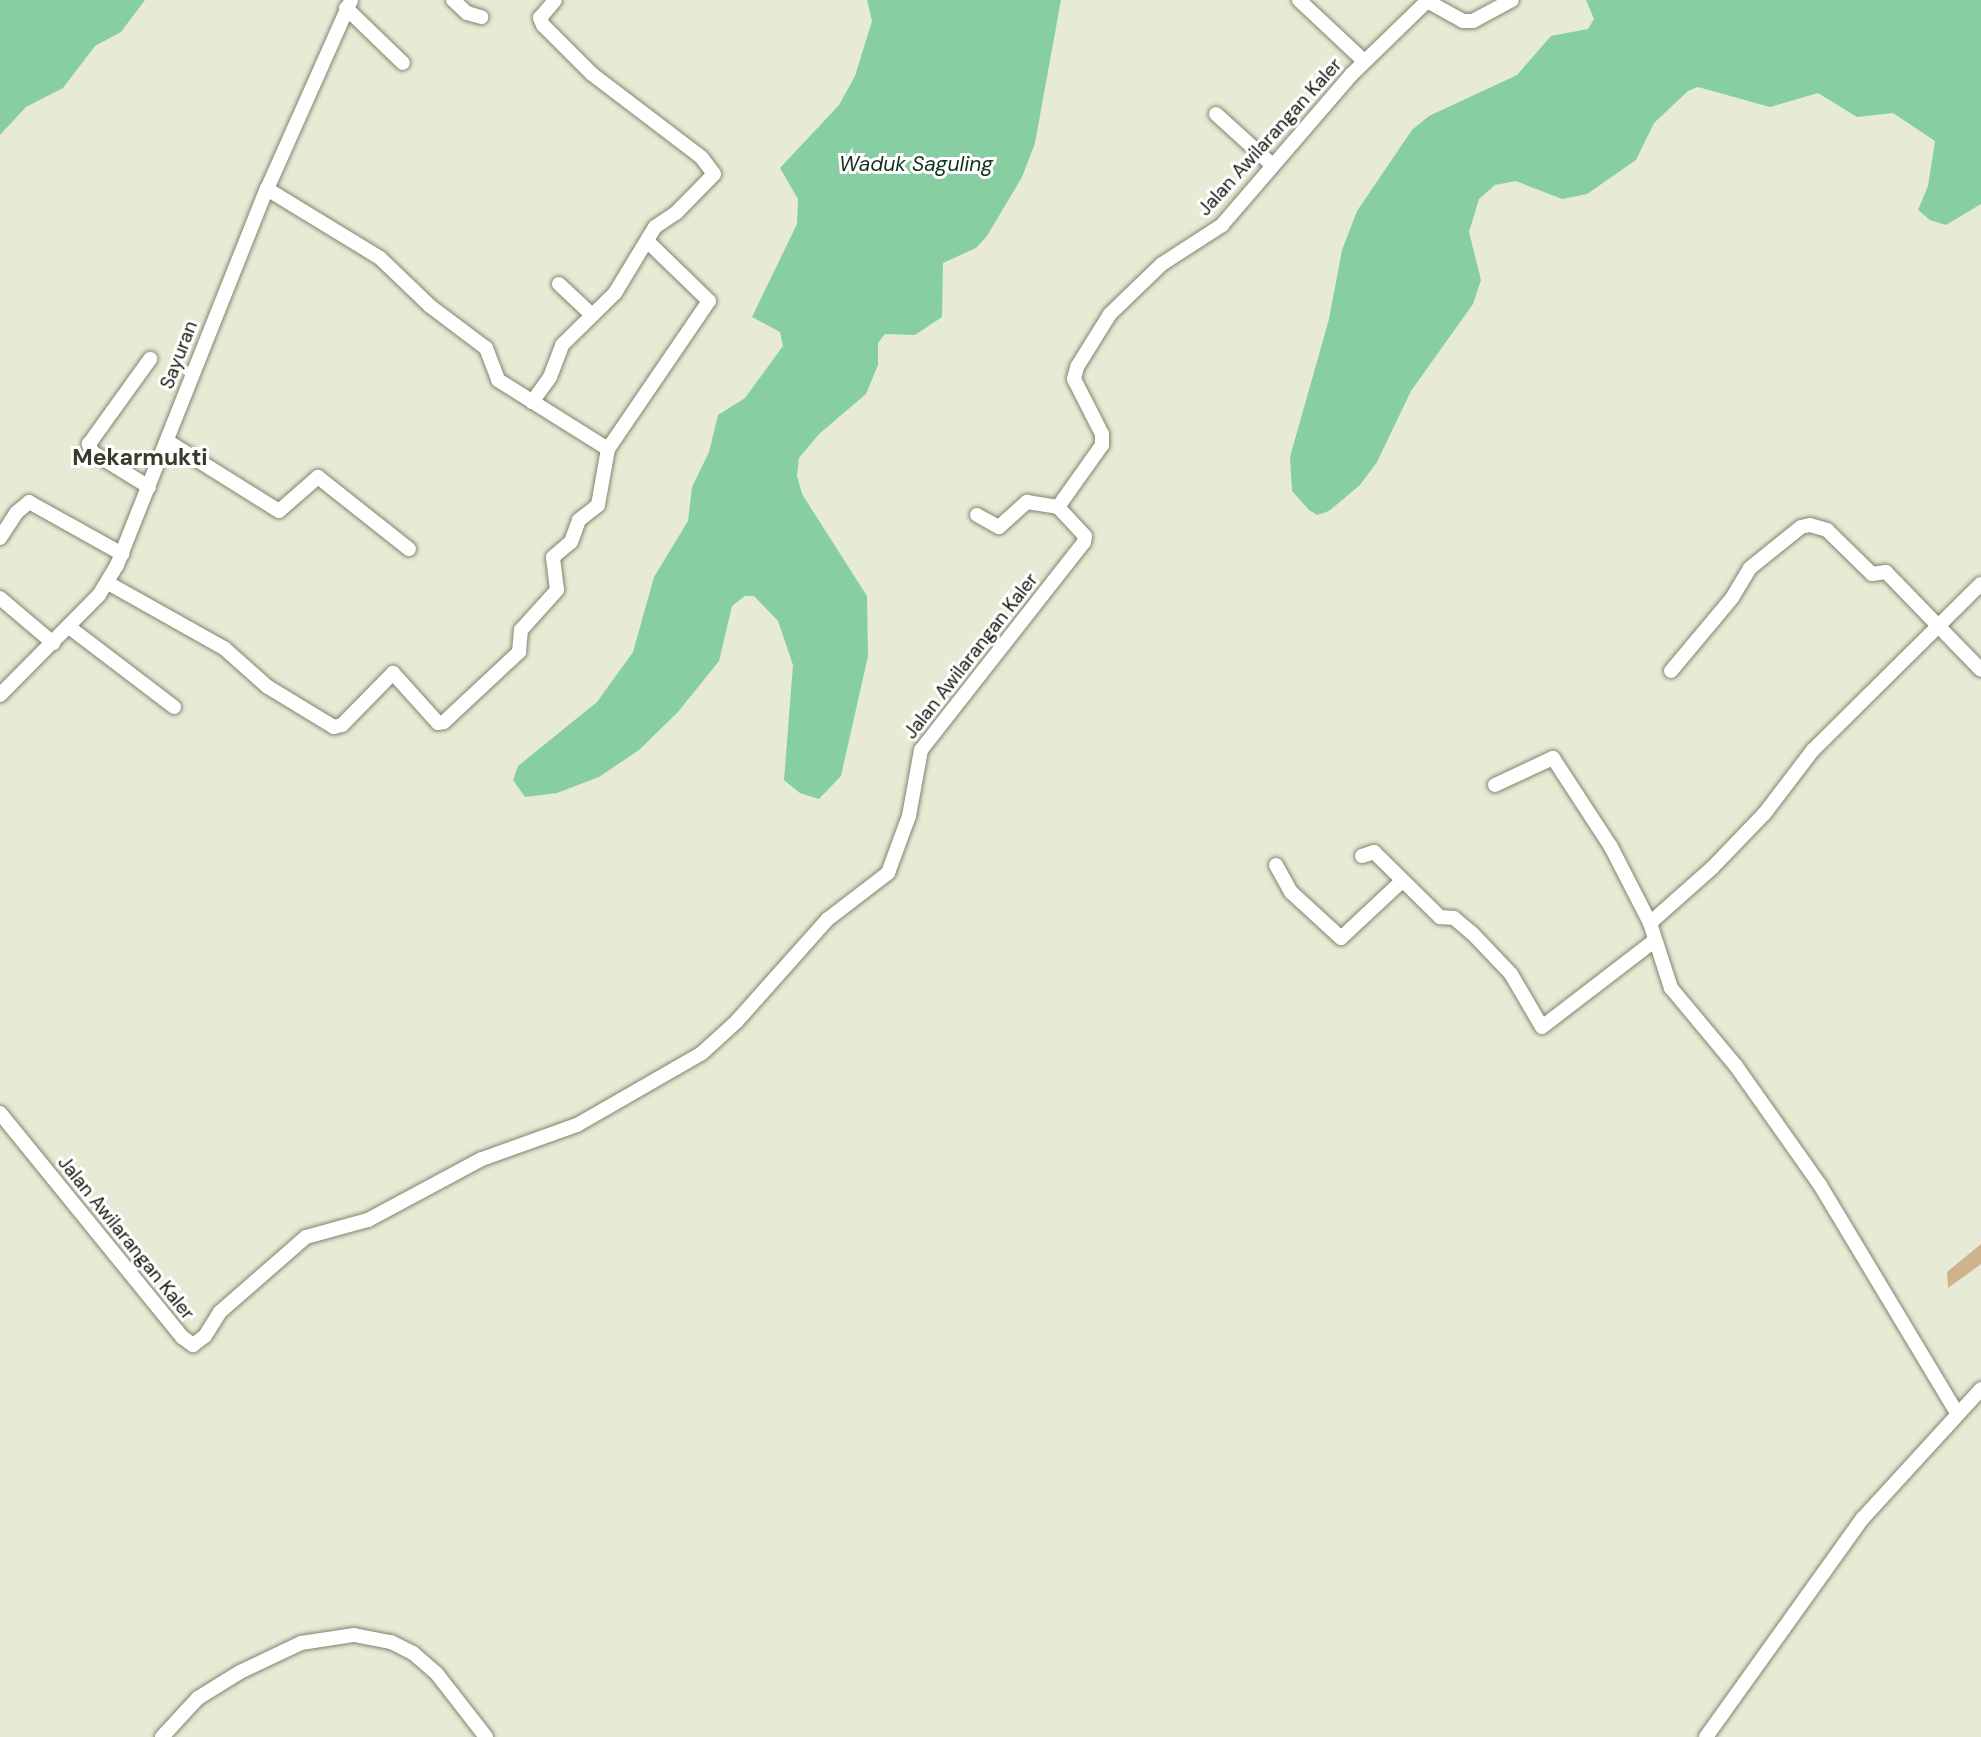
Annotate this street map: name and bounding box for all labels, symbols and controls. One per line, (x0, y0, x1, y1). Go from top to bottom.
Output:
street label: Jalan Awilarangan Kaler (1193, 54, 1347, 220)
water label: Waduk Saguling (839, 151, 993, 177)
street label: Sayuran (156, 318, 202, 392)
district label: Mekarmukti (72, 443, 208, 471)
street label: Jalan Awilarangan Kaler (899, 569, 1043, 743)
street label: Jalan Awilarangan Kaler (53, 1152, 199, 1324)

